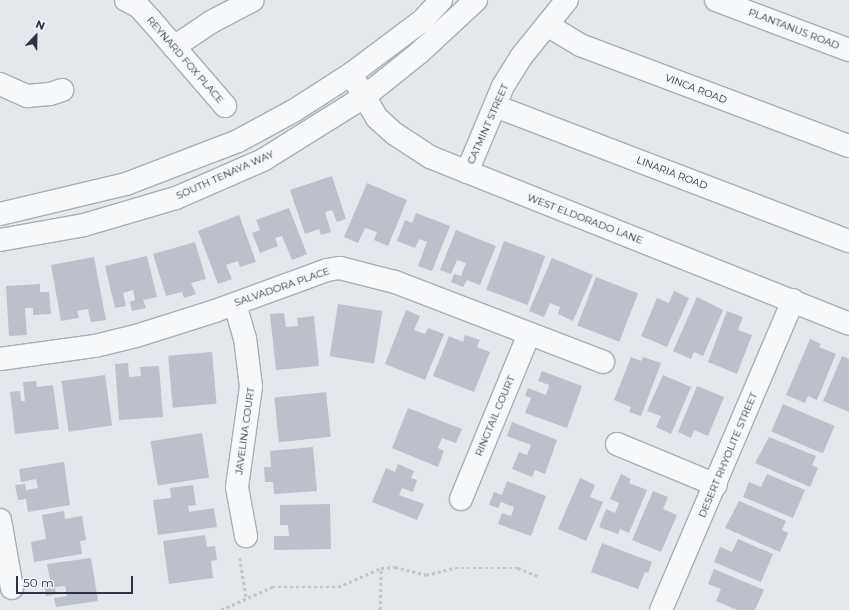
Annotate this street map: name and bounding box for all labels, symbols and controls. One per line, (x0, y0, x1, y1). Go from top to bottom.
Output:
street label: PLANTANUS ROAD (747, 6, 841, 52)
street label: REYNARD FOX PLACE (144, 14, 226, 106)
north arrow (16, 16, 56, 56)
text: N (34, 17, 47, 33)
street label: VINCA ROAD (663, 72, 729, 106)
street label: CATMINT STREET (465, 82, 511, 166)
street label: SOUTH TENAYA WAY (174, 148, 276, 202)
street label: LINARIA ROAD (635, 154, 709, 192)
street label: WEST ELDORADO LANE (526, 191, 644, 247)
street label: SALVADORA PLACE (233, 265, 331, 309)
street label: RINGTAIL COURT (473, 374, 517, 458)
street label: JAVELINA COURT (233, 387, 257, 475)
street label: DESERT RHYOLITE STREET (696, 391, 760, 519)
scale bar (18, 568, 135, 594)
text: 50 m (23, 575, 54, 590)

